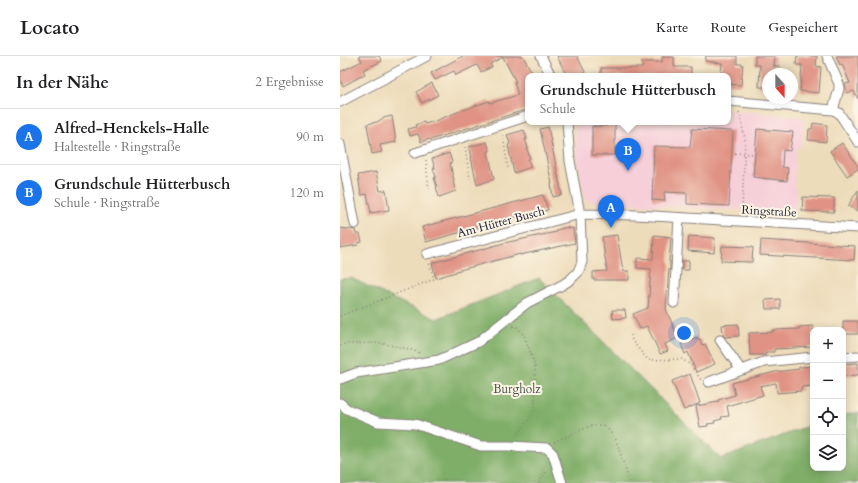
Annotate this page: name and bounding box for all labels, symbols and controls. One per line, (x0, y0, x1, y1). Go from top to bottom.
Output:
text: Locato (20, 15, 79, 41)
text: Karte (656, 18, 688, 37)
text: Route (710, 18, 746, 37)
text: Gespeichert (768, 18, 838, 37)
north arrow (762, 68, 798, 104)
text: In der Nähe (16, 71, 109, 94)
text: 2 Ergebnisse (255, 73, 324, 91)
popup (525, 73, 731, 125)
text: Grundschule Hütterbusch (540, 80, 716, 100)
text: Schule (540, 100, 576, 118)
text: Alfred-Henckels-Halle (54, 118, 210, 138)
text: A (24, 128, 34, 146)
text: 90 m (296, 128, 324, 146)
text: Haltestelle · Ringstraße (54, 138, 181, 156)
pin: B (615, 138, 641, 171)
text: Grundschule Hütterbusch (54, 174, 230, 194)
text: B (24, 184, 34, 202)
text: 120 m (290, 184, 324, 202)
text: Schule · Ringstraße (54, 194, 160, 212)
pin: A (598, 195, 624, 228)
street label: Ringstraße (741, 202, 797, 220)
street label: Am Hütter Busch (455, 203, 547, 241)
your location (674, 323, 694, 343)
map controls (810, 327, 846, 471)
button: + (810, 327, 846, 363)
button: − (810, 363, 846, 399)
park label: Burgholz (493, 381, 541, 397)
button: locate (810, 399, 846, 435)
button: layers (810, 435, 846, 471)

